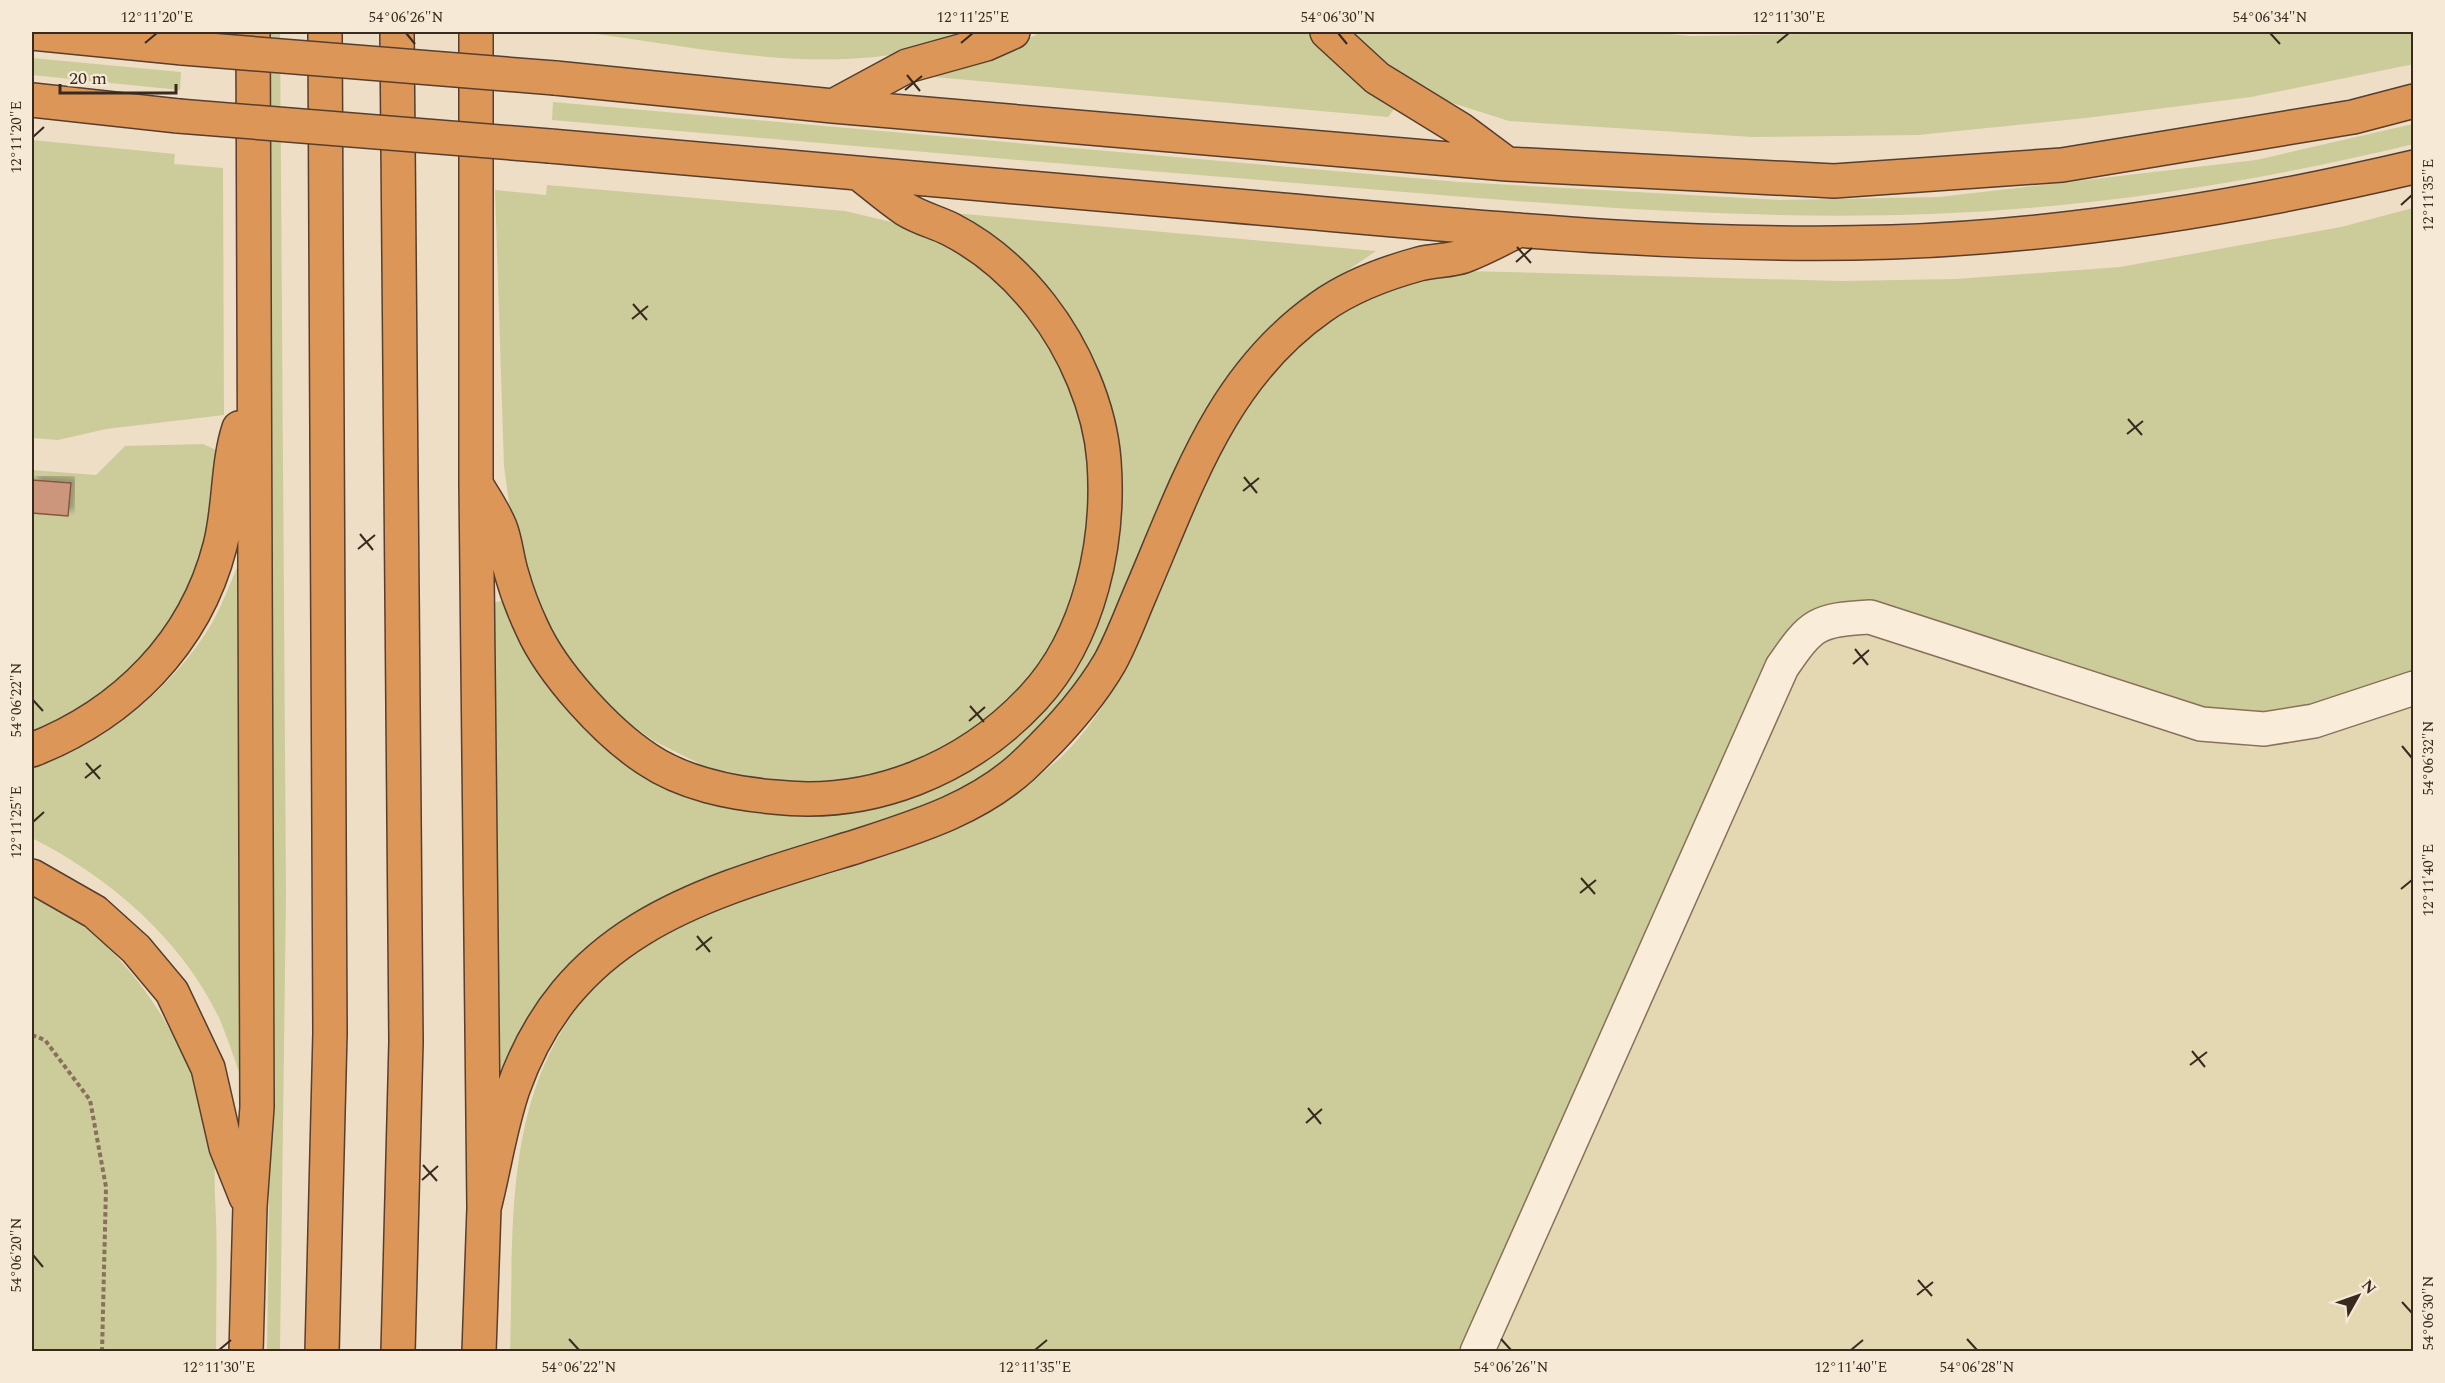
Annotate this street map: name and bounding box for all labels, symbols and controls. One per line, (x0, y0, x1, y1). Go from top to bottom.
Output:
text: 12°11'20"E (121, 6, 193, 29)
text: 54°06'26"N (369, 6, 444, 29)
text: 12°11'25"E (937, 6, 1009, 29)
text: 54°06'30"N (1301, 6, 1376, 29)
text: 12°11'30"E (1753, 6, 1825, 29)
text: 54°06'34"N (2233, 6, 2308, 29)
scale bar (60, 57, 176, 95)
text: 20 m (69, 65, 107, 92)
text: 12°11'20"E (5, 101, 28, 173)
text: 12°11'35"E (2417, 159, 2440, 231)
text: 54°06'22"N (5, 662, 28, 738)
text: 54°06'32"N (2417, 720, 2440, 796)
text: 12°11'25"E (5, 786, 28, 858)
text: 12°11'40"E (2417, 844, 2440, 916)
text: 54°06'20"N (5, 1217, 28, 1293)
north arrow (2328, 1266, 2388, 1326)
text: N (2355, 1274, 2382, 1300)
text: 54°06'30"N (2417, 1275, 2440, 1351)
text: 12°11'30"E (183, 1356, 255, 1379)
text: 54°06'22"N (542, 1356, 617, 1379)
text: 12°11'35"E (999, 1356, 1071, 1379)
text: 54°06'26"N (1474, 1356, 1549, 1379)
text: 12°11'40"E (1815, 1356, 1887, 1379)
text: 54°06'28"N (1940, 1356, 2015, 1379)

